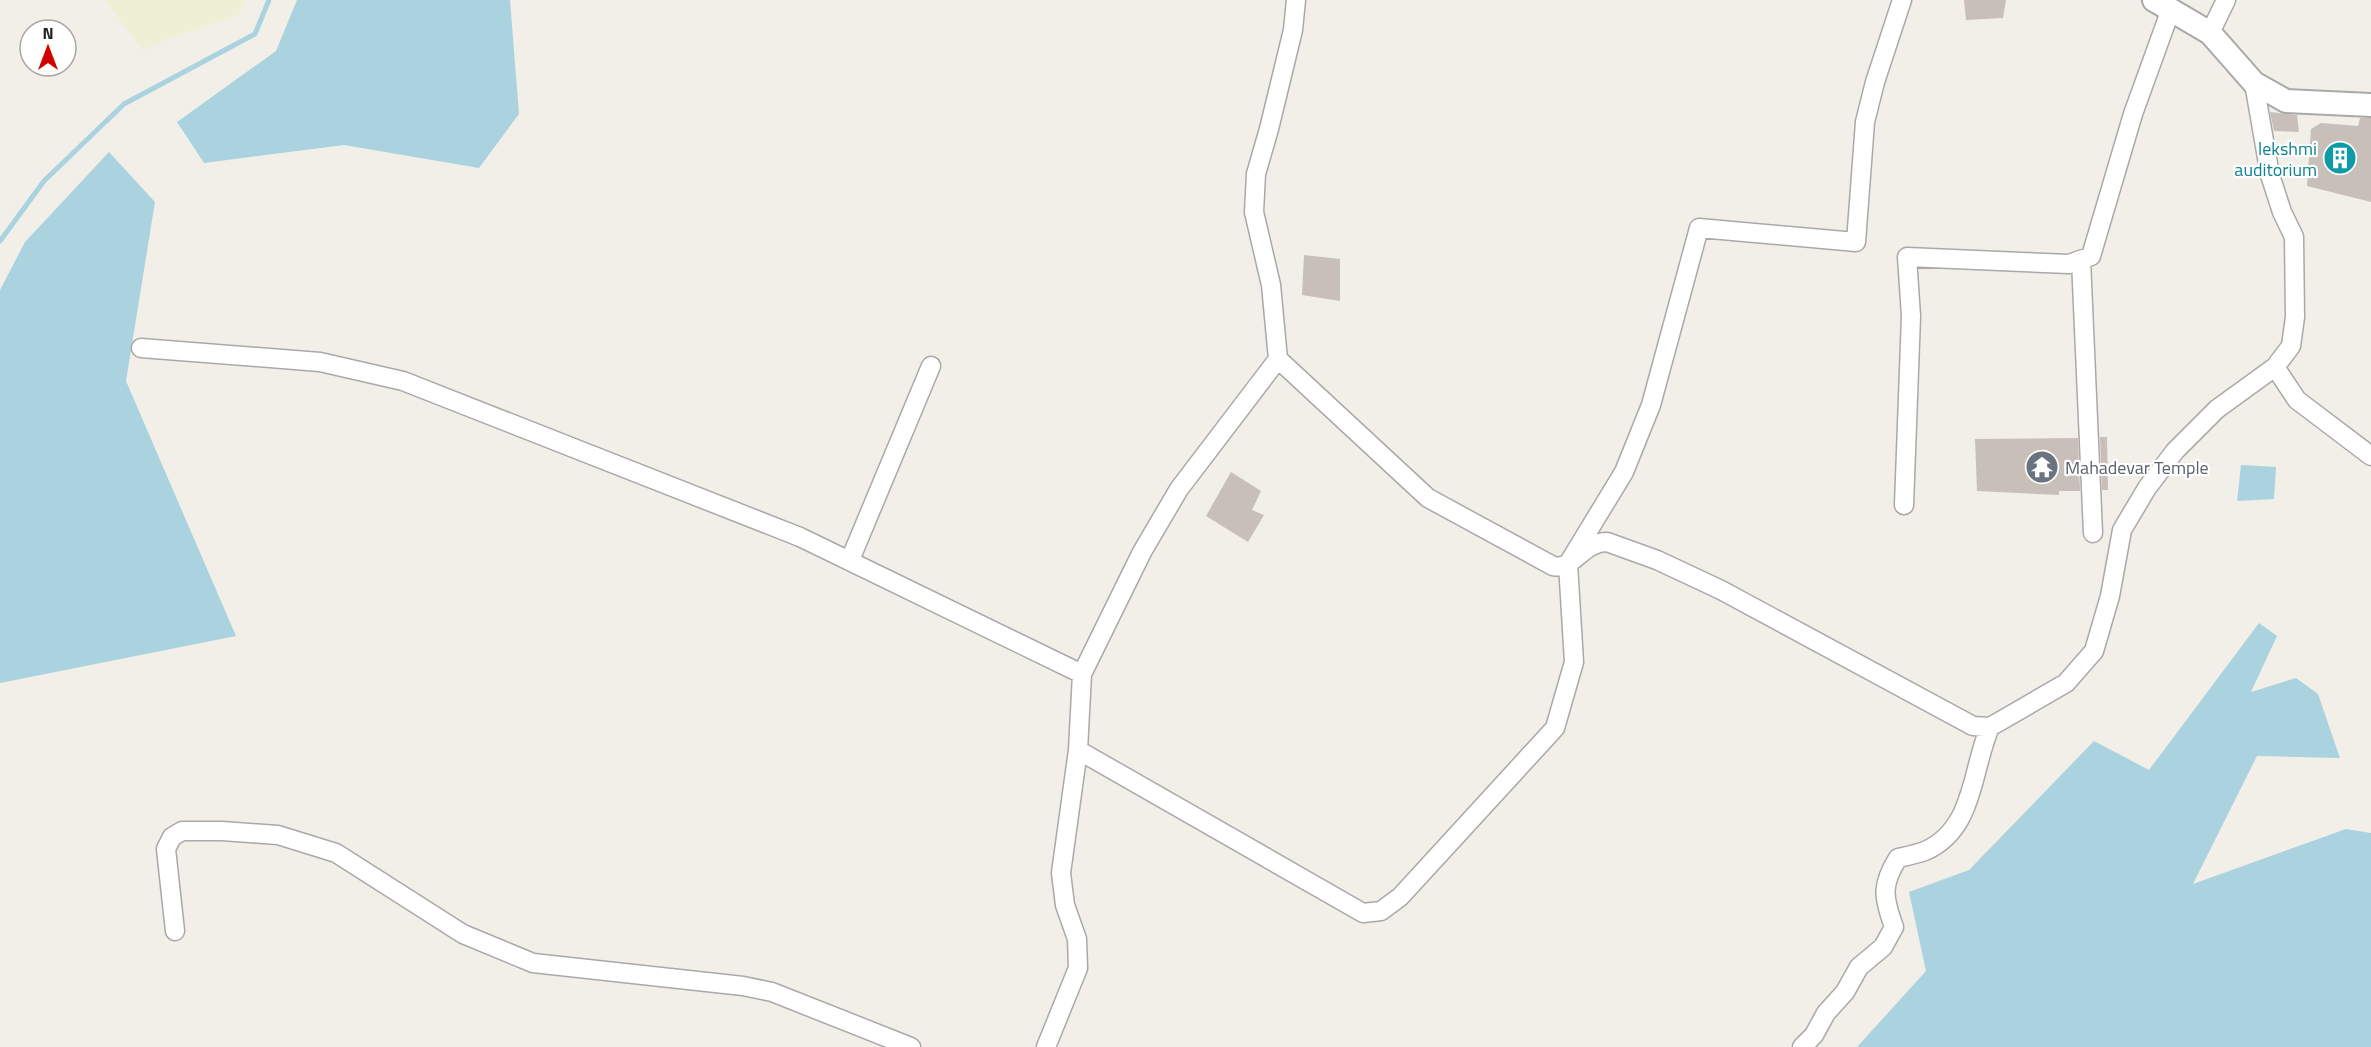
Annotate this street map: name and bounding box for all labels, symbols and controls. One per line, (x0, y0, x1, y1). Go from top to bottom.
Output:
north arrow (18, 18, 78, 78)
text: N (42, 21, 54, 45)
place label: lekshmi auditorium (2234, 135, 2317, 183)
building icon: lekshmi auditorium (2322, 140, 2358, 176)
temple icon: Mahadevar Temple (2024, 449, 2060, 485)
place label: Mahadevar Temple (2065, 454, 2209, 481)

